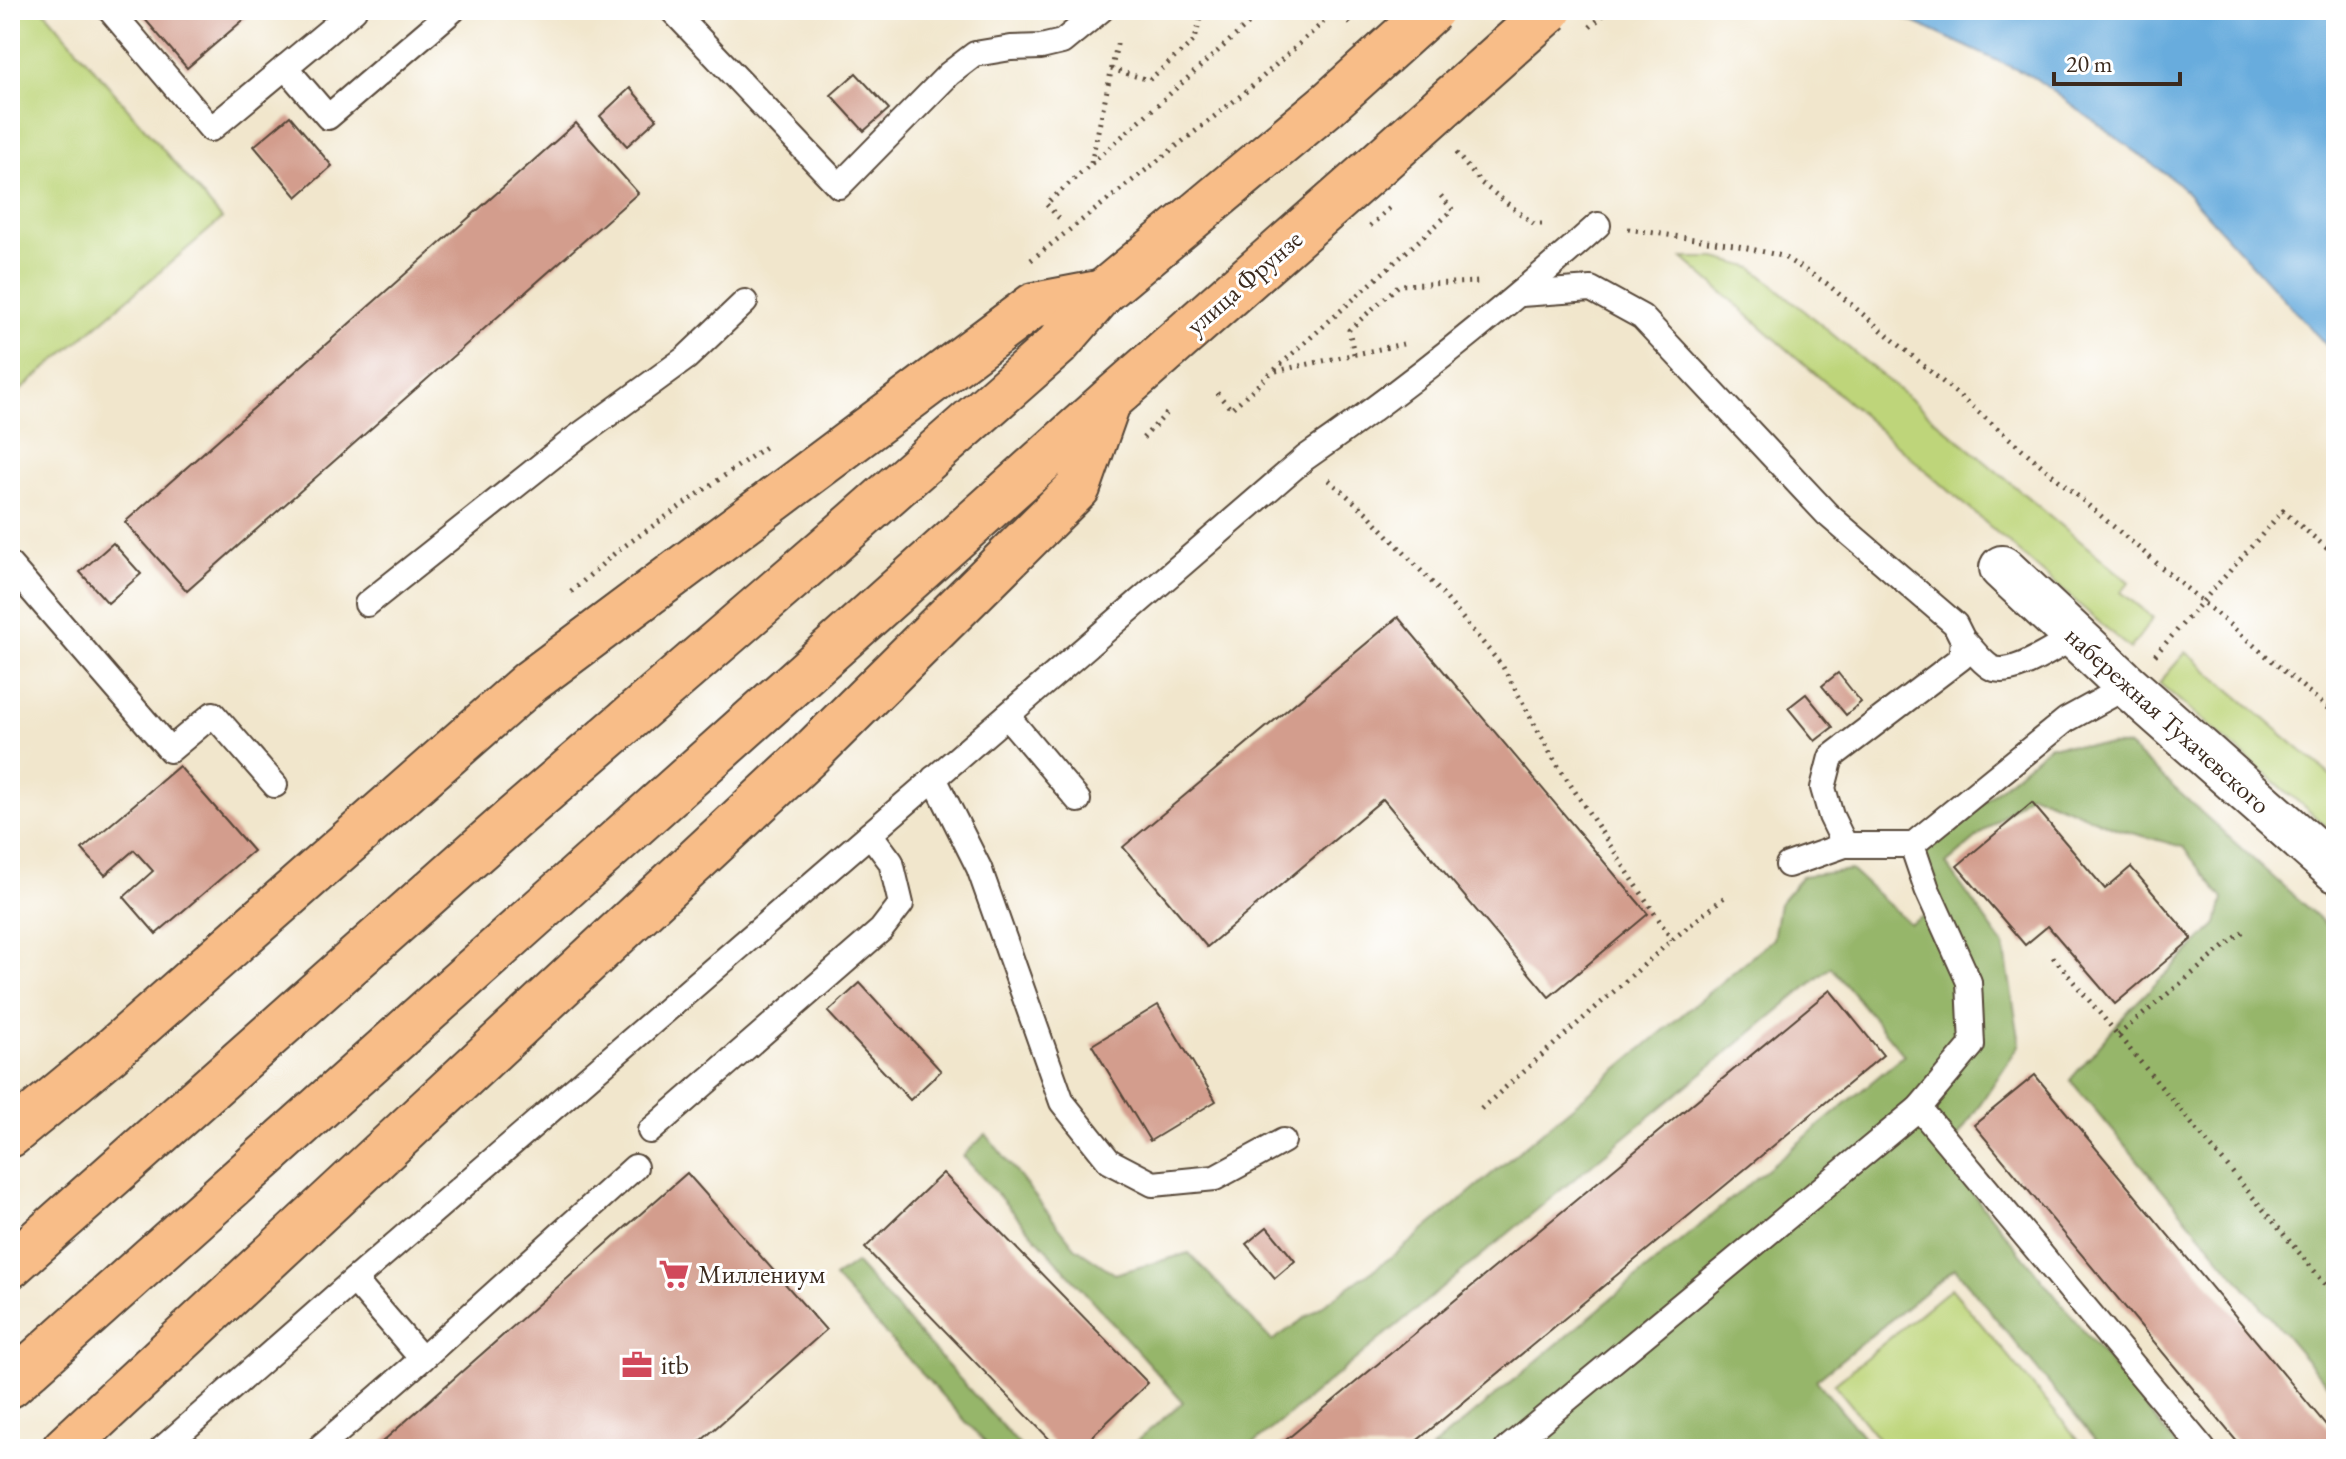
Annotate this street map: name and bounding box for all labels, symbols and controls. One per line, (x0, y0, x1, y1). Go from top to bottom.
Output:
scale bar (2054, 36, 2180, 86)
text: 20 m (2066, 48, 2113, 79)
street label: улица Фрунзе (1179, 222, 1309, 342)
street label: набережная Тухачевского (2058, 619, 2278, 821)
supermarket icon: Миллениум (657, 1257, 691, 1291)
place label: Миллениум (698, 1257, 825, 1291)
office icon: itb (620, 1348, 654, 1382)
place label: itb (661, 1348, 689, 1382)

